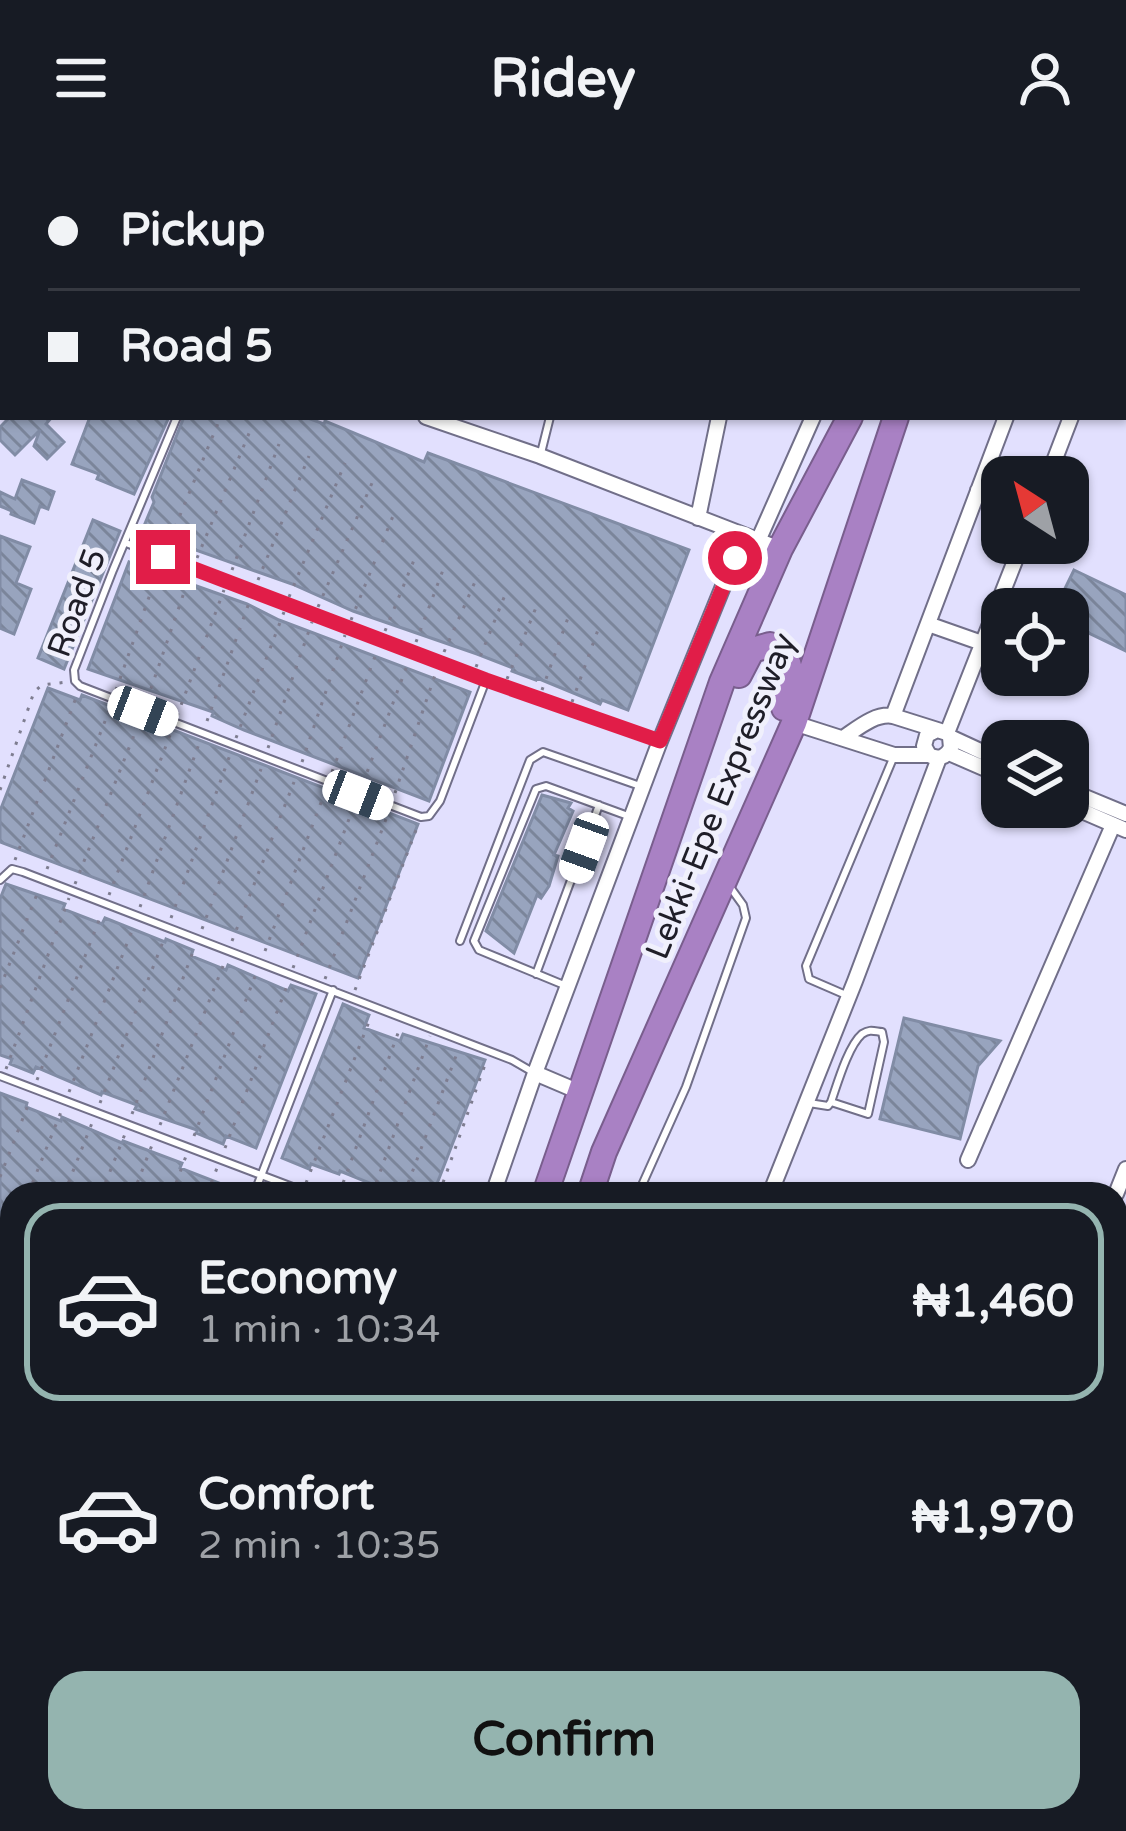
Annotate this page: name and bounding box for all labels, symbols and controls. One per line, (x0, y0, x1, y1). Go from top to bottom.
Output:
icon: menu (48, 45, 114, 111)
icon: person (1012, 45, 1078, 111)
text: Ridey (490, 46, 636, 111)
text: Pickup (120, 204, 265, 258)
text: Road 5 (120, 320, 273, 374)
north arrow (981, 456, 1089, 564)
map controls (981, 456, 1089, 828)
route end (136, 530, 190, 584)
route start (708, 531, 762, 585)
street label: Road 5 (39, 544, 115, 662)
button: locate (981, 588, 1089, 696)
street label: Lekki-Epe Expressway (638, 627, 804, 965)
car (103, 681, 183, 741)
button: layers (981, 720, 1089, 828)
car (318, 765, 398, 825)
car (555, 808, 613, 888)
icon: car (54, 1248, 162, 1356)
text: Economy (198, 1252, 397, 1306)
text: ₦1,460 (912, 1275, 1074, 1329)
text: 1 min · 10:34 (198, 1306, 440, 1353)
icon: car (54, 1464, 162, 1572)
text: Comfort (198, 1468, 374, 1522)
text: ₦1,970 (912, 1491, 1074, 1545)
text: 2 min · 10:35 (198, 1522, 440, 1569)
button: Confirm (48, 1671, 1080, 1809)

